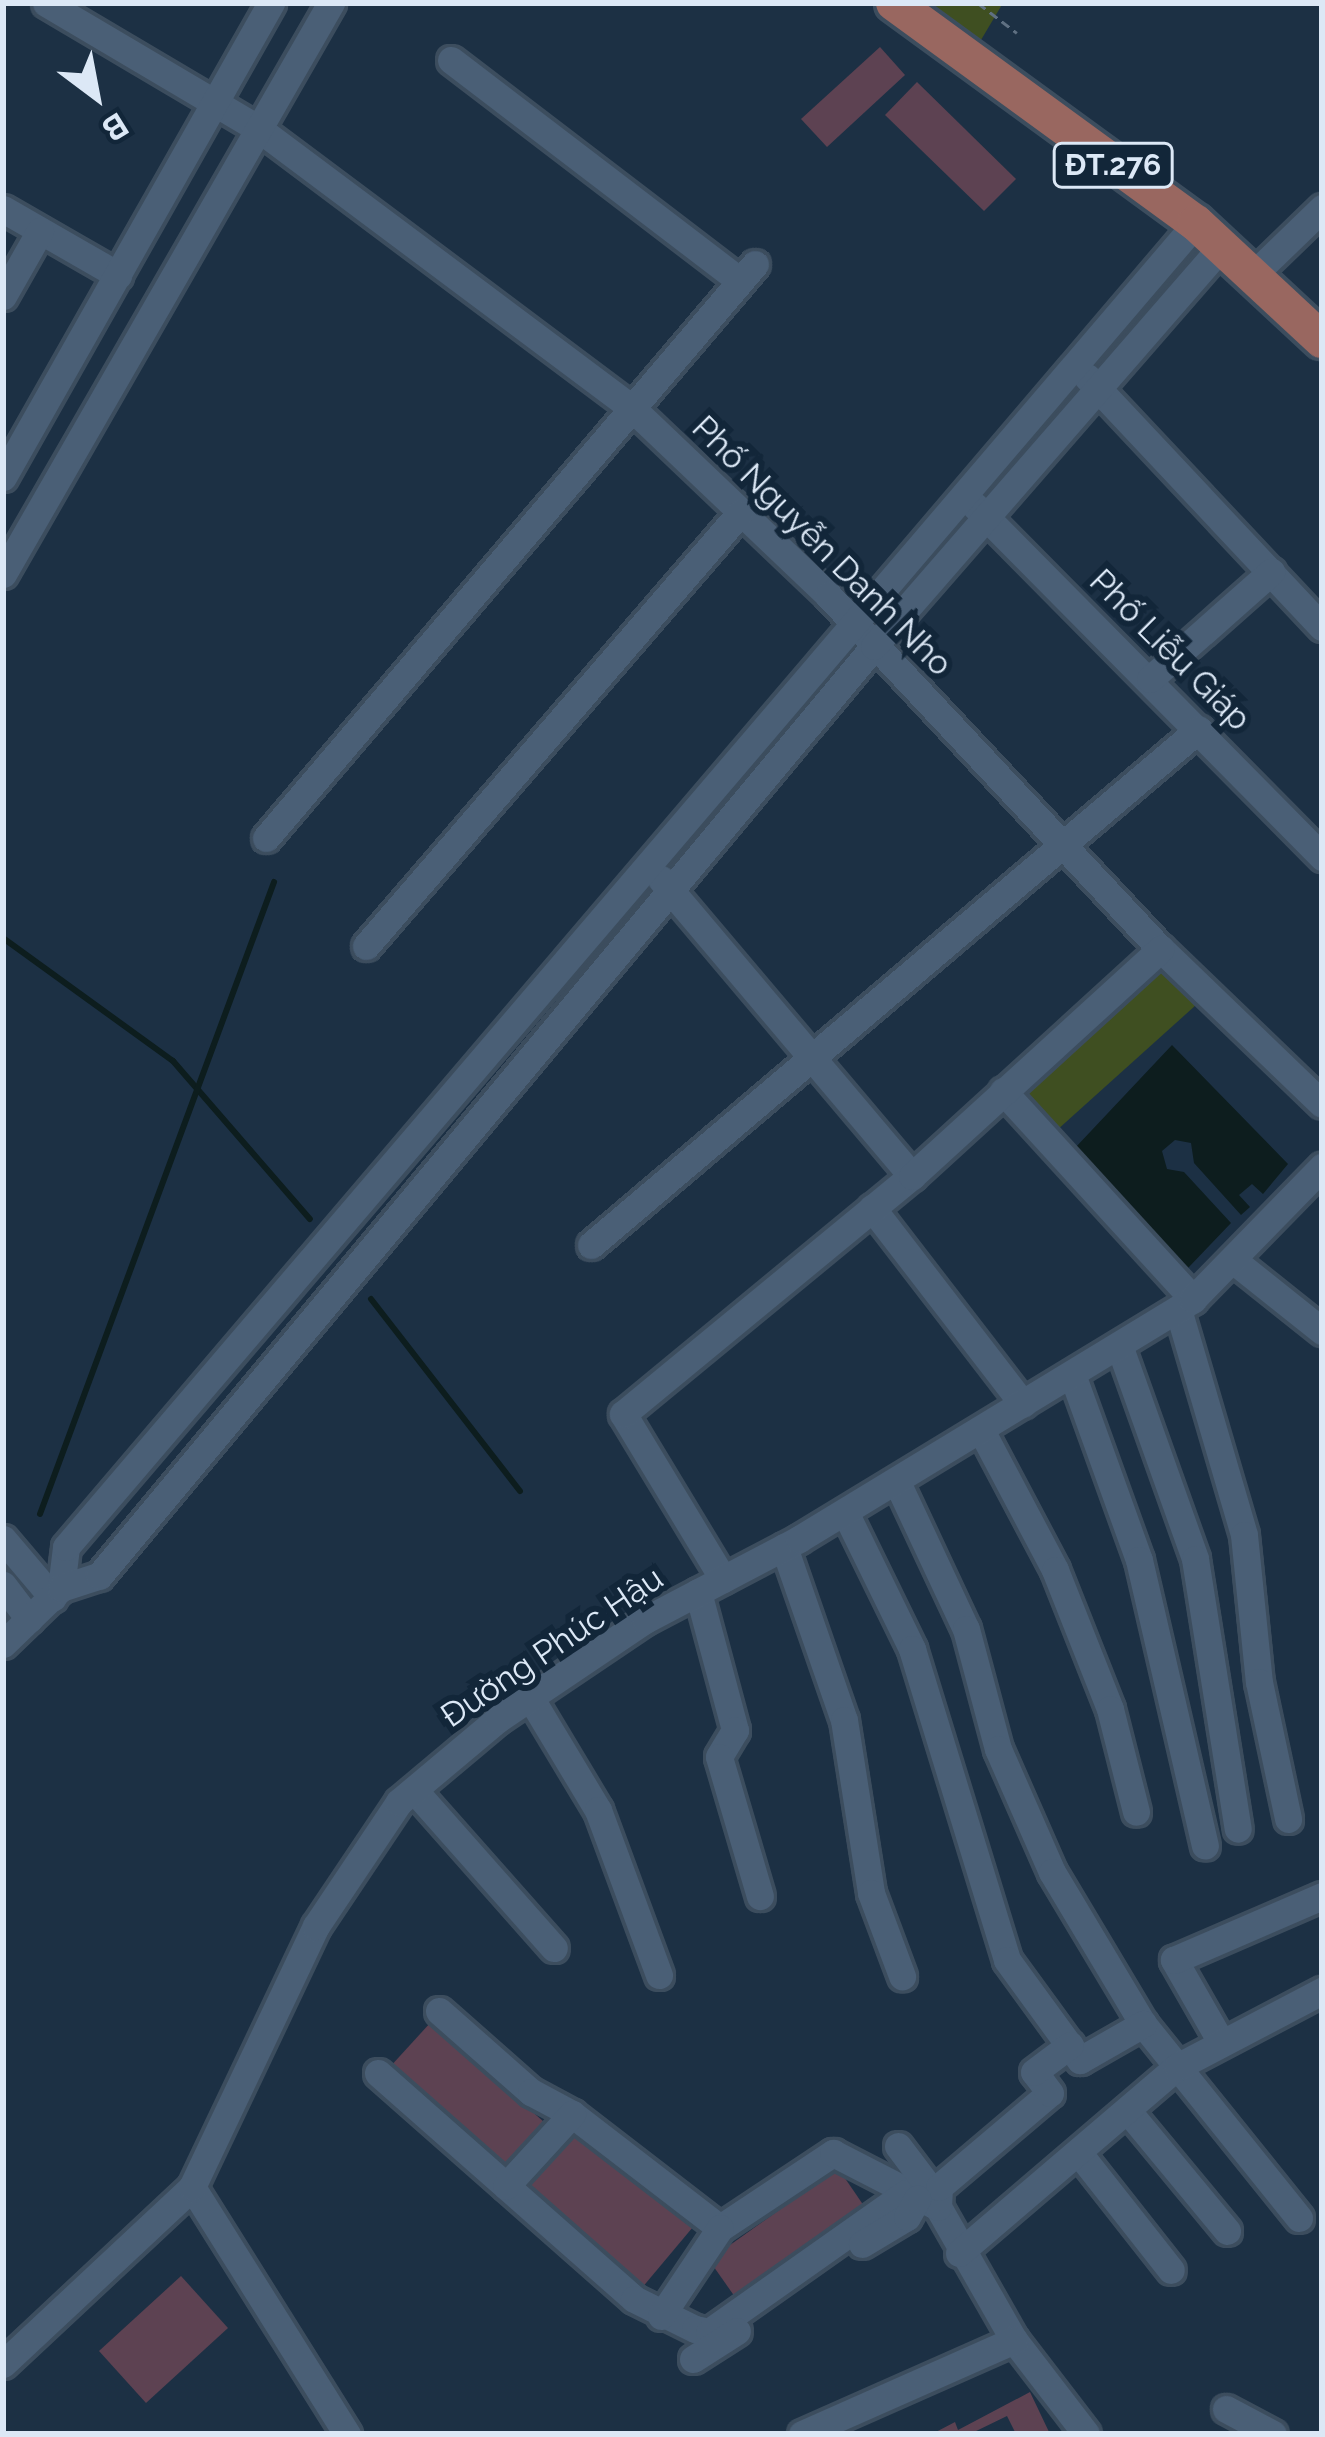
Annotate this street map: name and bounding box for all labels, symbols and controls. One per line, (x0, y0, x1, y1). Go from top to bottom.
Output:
north arrow (36, 36, 156, 156)
text: B (95, 104, 135, 149)
road number: ĐT.276 (1050, 141, 1176, 189)
street label: Phố Nguyễn Danh Nho (684, 408, 960, 684)
street label: Phố Liễu Giáp (1081, 561, 1259, 739)
street label: Đường Phúc Hậu (434, 1558, 670, 1736)

